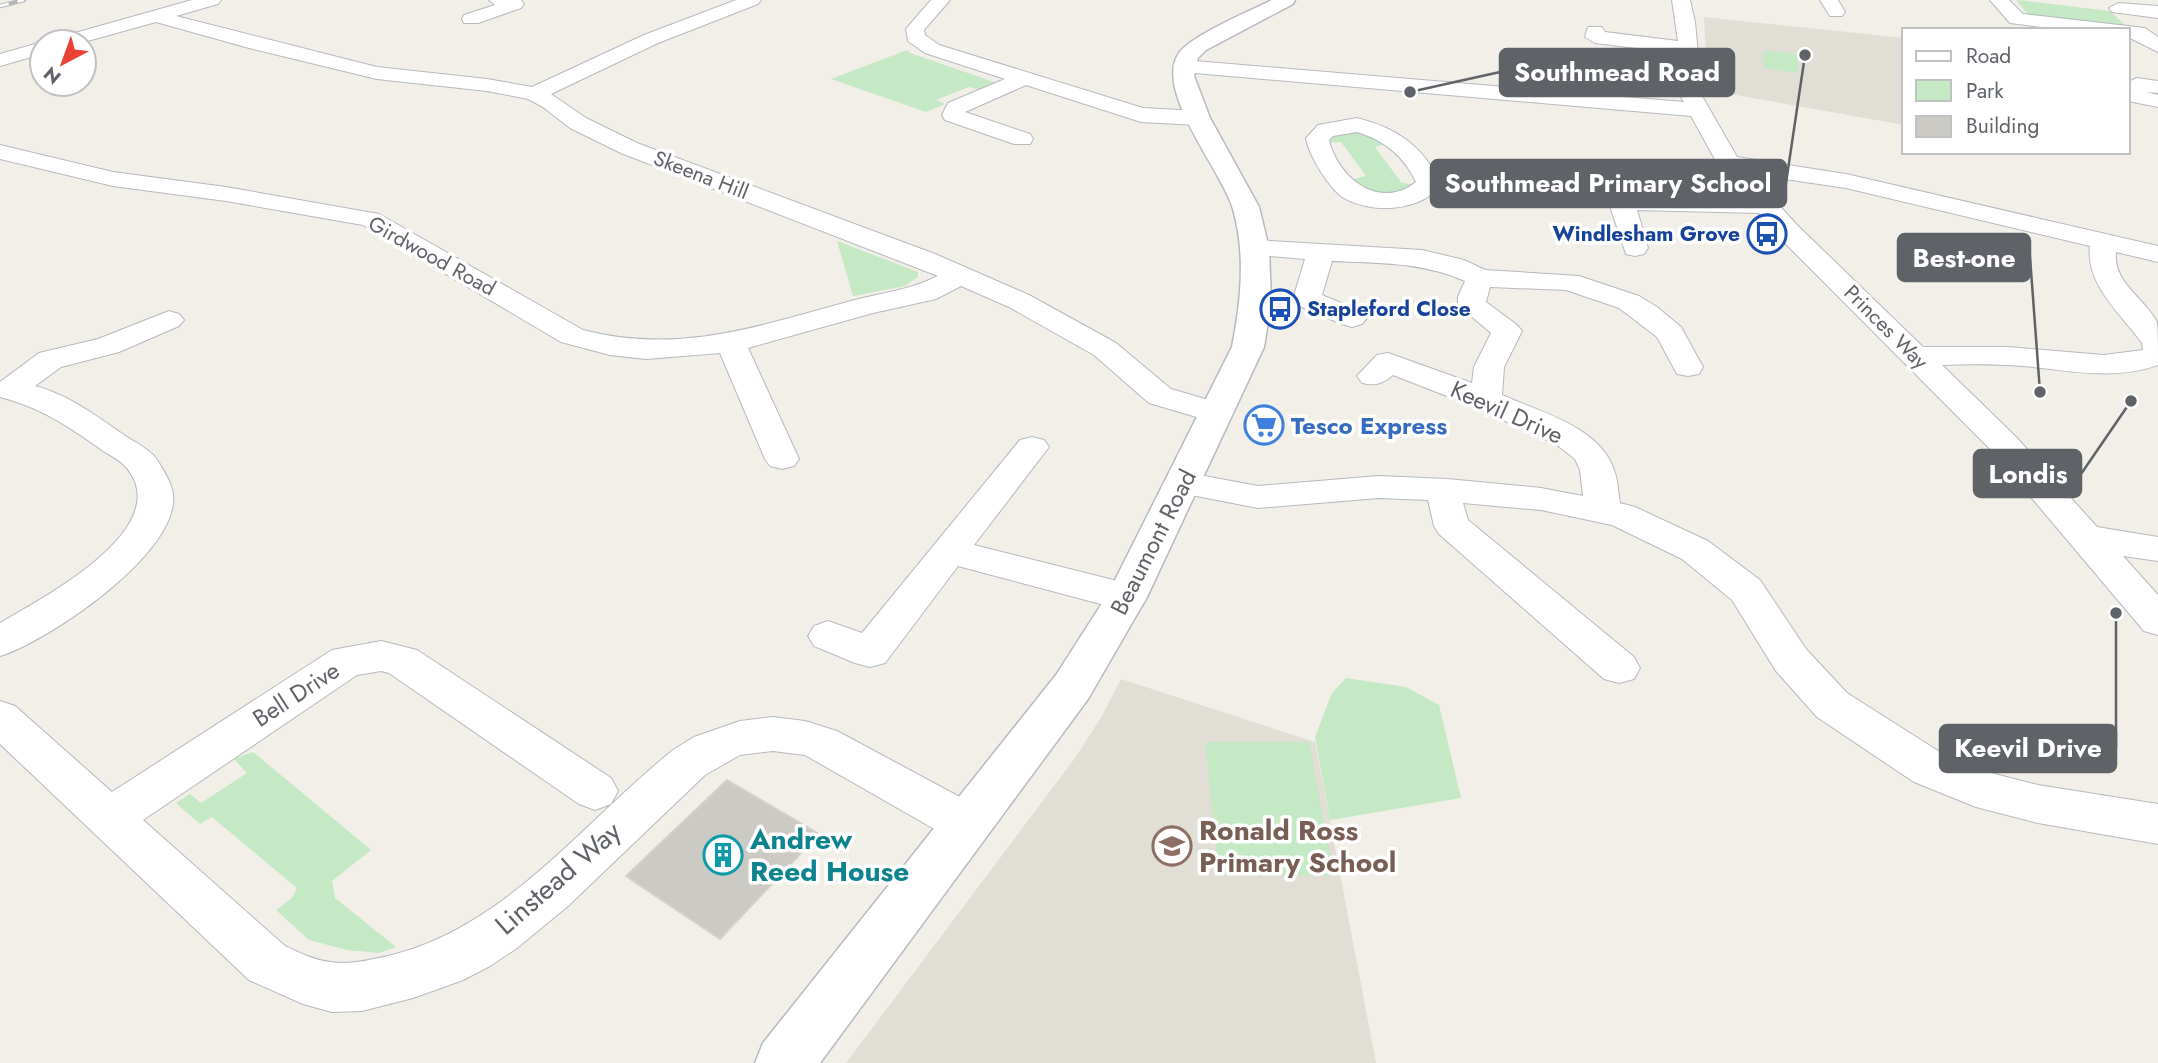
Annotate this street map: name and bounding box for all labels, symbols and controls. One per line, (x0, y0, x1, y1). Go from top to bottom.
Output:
north arrow (28, 28, 98, 98)
legend (1902, 28, 2130, 154)
text: Road (1966, 41, 2011, 71)
callout: Southmead Road (1500, 49, 1734, 96)
text: Southmead Road (1514, 53, 1720, 91)
text: N (38, 60, 67, 91)
text: Park (1966, 76, 2004, 106)
text: Building (1966, 111, 2039, 141)
street label: Skeena Hill (649, 143, 753, 207)
callout: Southmead Primary School (1431, 160, 1786, 207)
text: Southmead Primary School (1445, 164, 1771, 202)
street label: Girdwood Road (363, 209, 501, 303)
bus stop icon: Windlesham Grove (1746, 213, 1788, 255)
place label: Windlesham Grove (1552, 219, 1740, 249)
callout: Best-one (1898, 234, 2030, 281)
text: Best-one (1912, 239, 2016, 277)
street label: Princes Way (1837, 278, 1935, 376)
bus stop icon: Stapleford Close (1259, 288, 1301, 330)
place label: Stapleford Close (1307, 294, 1471, 324)
street label: Keevil Drive (1445, 372, 1569, 452)
supermarket icon: Tesco Express (1243, 404, 1285, 446)
place label: Tesco Express (1291, 408, 1447, 443)
callout: Londis (1974, 450, 2081, 497)
text: Londis (1988, 455, 2068, 493)
street label: Beaumont Road (1101, 463, 1205, 621)
street label: Bell Drive (246, 653, 346, 735)
callout: Keevil Drive (1940, 725, 2116, 772)
text: Keevil Drive (1954, 729, 2102, 767)
place label: Ronald Ross Primary School (1199, 810, 1396, 883)
street label: Linstead Way (486, 811, 631, 944)
place label: Andrew Reed House (749, 819, 909, 892)
school or university icon: Ronald Ross Primary School (1151, 825, 1193, 867)
building icon: Andrew Reed House (702, 834, 744, 876)

